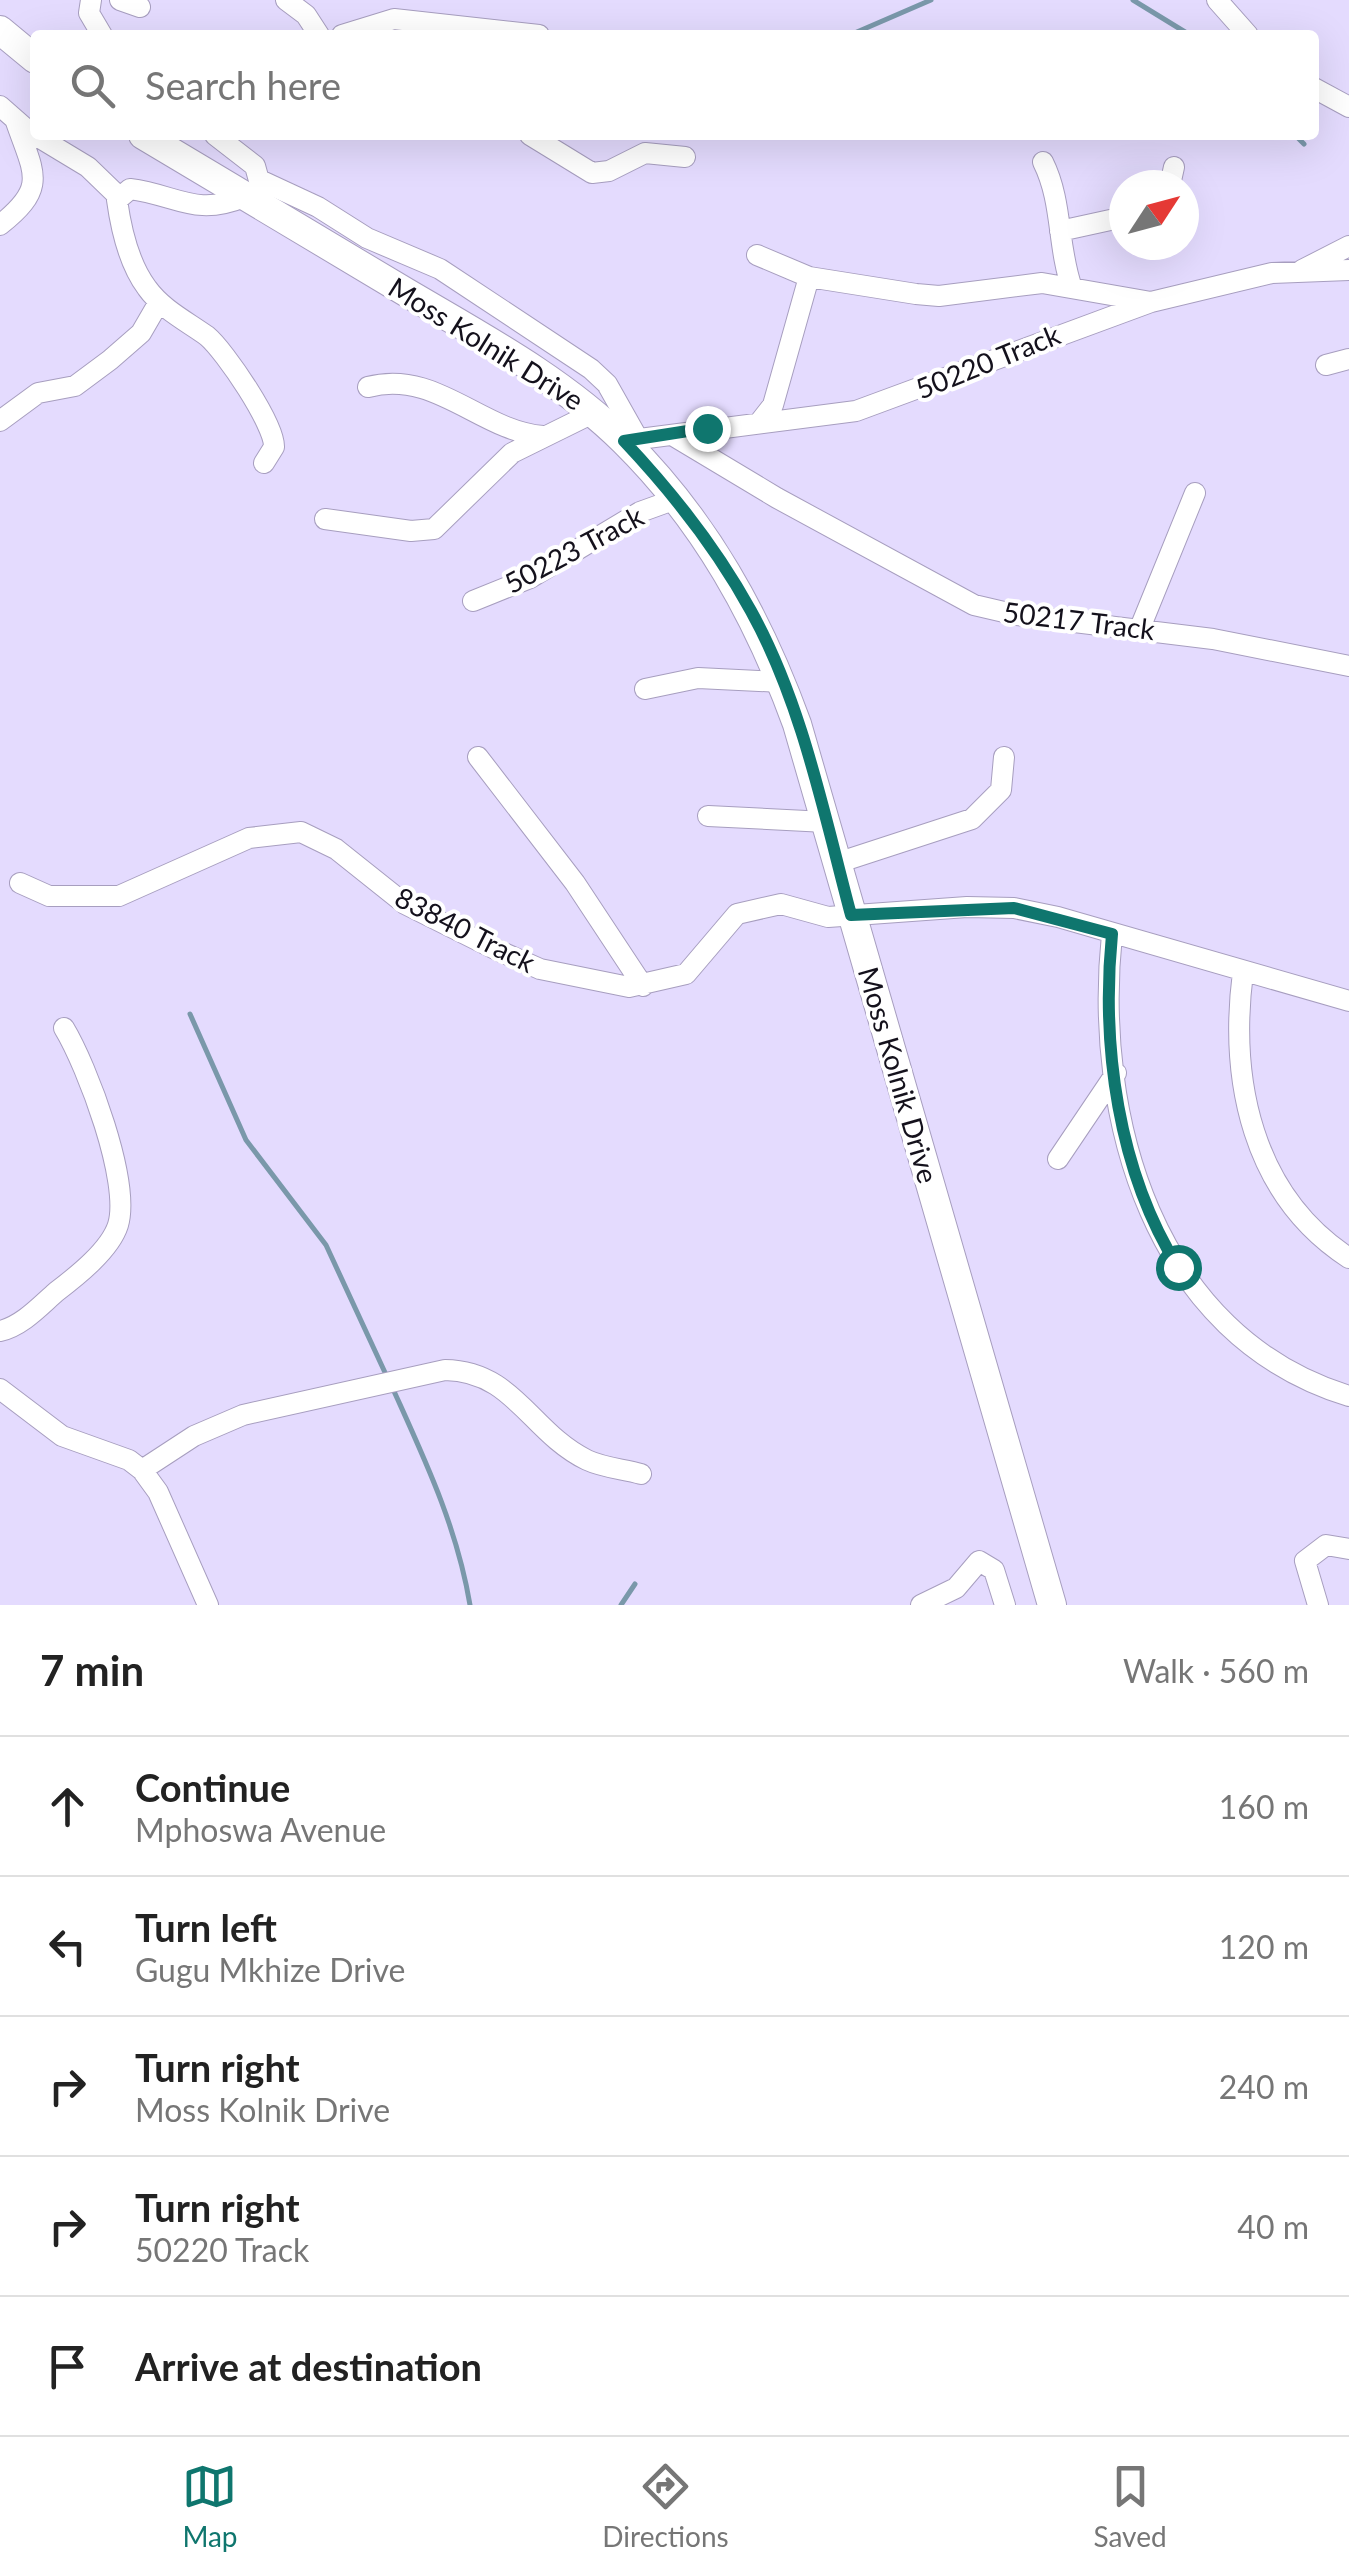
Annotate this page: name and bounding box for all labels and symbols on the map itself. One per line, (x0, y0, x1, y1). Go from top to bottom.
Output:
north arrow (1109, 170, 1199, 260)
street label: Moss Kolnik Drive (383, 270, 590, 417)
street label: 50220 Track (911, 316, 1065, 405)
route end (685, 406, 731, 452)
street label: 50223 Track (498, 498, 649, 600)
street label: 50217 Track (1001, 594, 1158, 646)
street label: 83840 Track (390, 879, 542, 979)
street label: Moss Kolnik Drive (852, 963, 946, 1187)
route start (1156, 1245, 1202, 1291)

